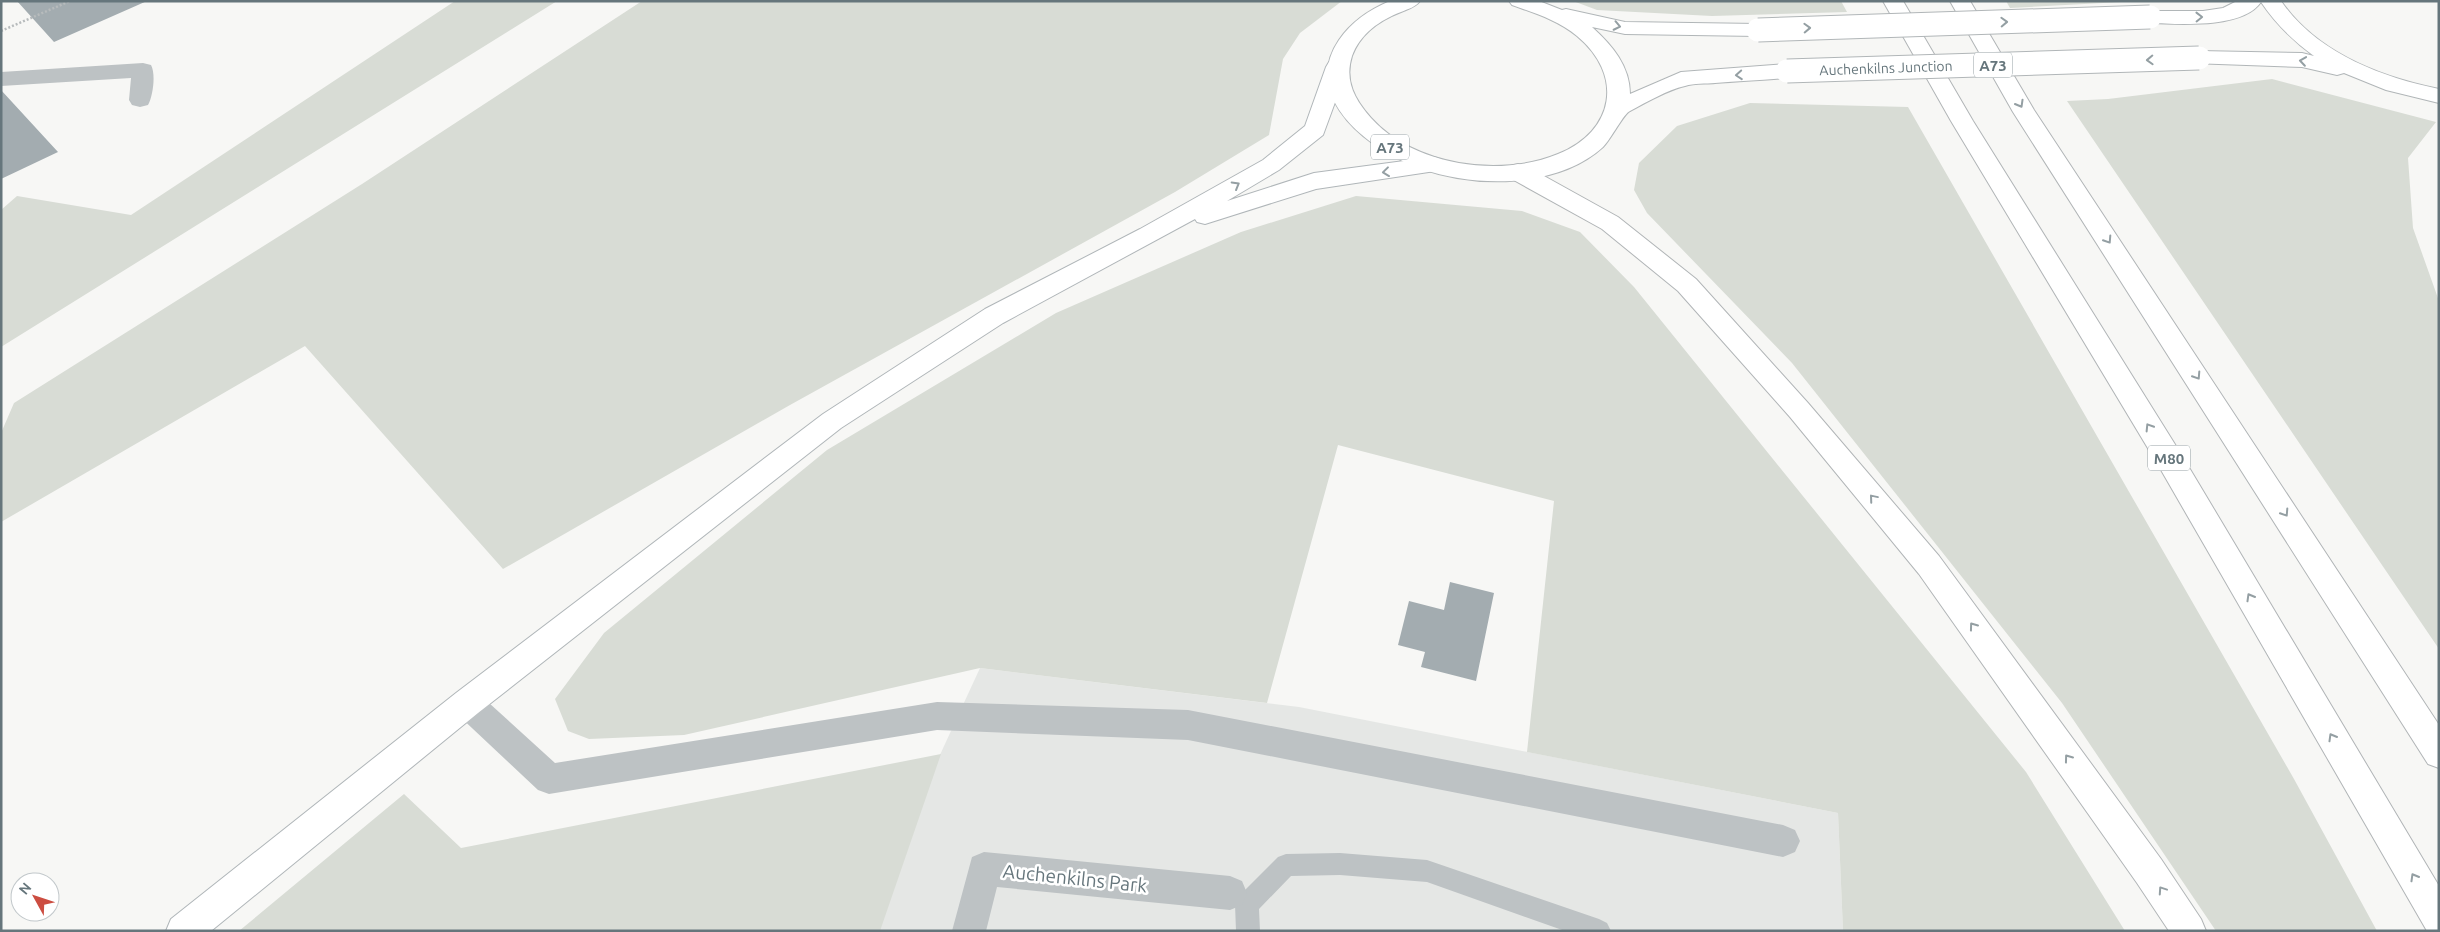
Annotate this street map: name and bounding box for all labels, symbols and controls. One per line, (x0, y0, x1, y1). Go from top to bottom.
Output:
one-way arrow (2195, 11, 2203, 22)
one-way arrow (2000, 17, 2008, 27)
one-way arrow (1613, 20, 1622, 31)
one-way arrow (1803, 23, 1811, 33)
road number: A73 (1974, 52, 2012, 78)
one-way arrow (2146, 54, 2154, 65)
one-way arrow (2299, 56, 2307, 67)
street label: Auchenkilns Junction (1819, 58, 1953, 78)
one-way arrow (1734, 69, 1742, 80)
one-way arrow (2013, 99, 2023, 108)
road number: A73 (1371, 134, 1409, 160)
one-way arrow (1382, 166, 1390, 176)
one-way arrow (1231, 181, 1240, 191)
one-way arrow (2102, 235, 2111, 244)
one-way arrow (2191, 371, 2200, 380)
one-way arrow (2146, 423, 2155, 432)
road number: M80 (2148, 446, 2190, 470)
one-way arrow (1870, 495, 1878, 504)
one-way arrow (2279, 507, 2288, 517)
one-way arrow (2246, 593, 2256, 602)
one-way arrow (1970, 622, 1979, 632)
one-way arrow (2328, 733, 2338, 742)
one-way arrow (2065, 754, 2074, 764)
street label: Auchenkilns Park (1002, 860, 1148, 897)
north arrow (10, 872, 60, 922)
one-way arrow (2411, 873, 2421, 882)
text: N (16, 879, 35, 898)
one-way arrow (2159, 886, 2168, 896)

